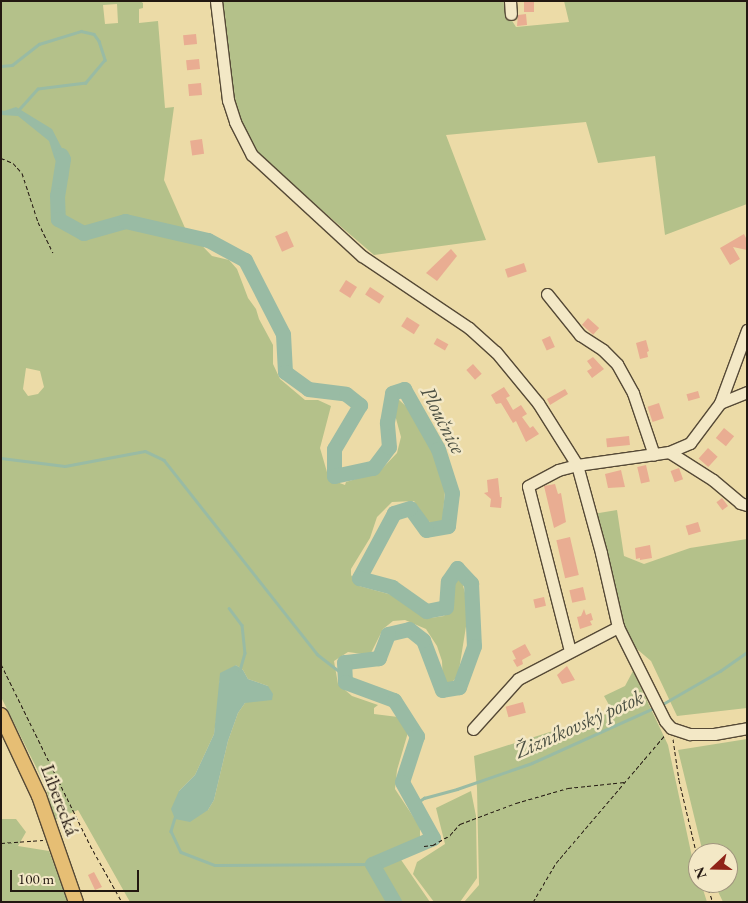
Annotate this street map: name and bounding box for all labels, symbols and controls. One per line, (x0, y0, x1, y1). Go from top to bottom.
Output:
water label: Ploučnice (415, 382, 471, 458)
water label: Žizníkovský potok (510, 684, 648, 764)
street label: Liberecká (35, 761, 85, 839)
north arrow (688, 843, 738, 893)
scale bar (12, 860, 141, 892)
text: N (690, 865, 710, 882)
text: 100 m (18, 869, 54, 888)

